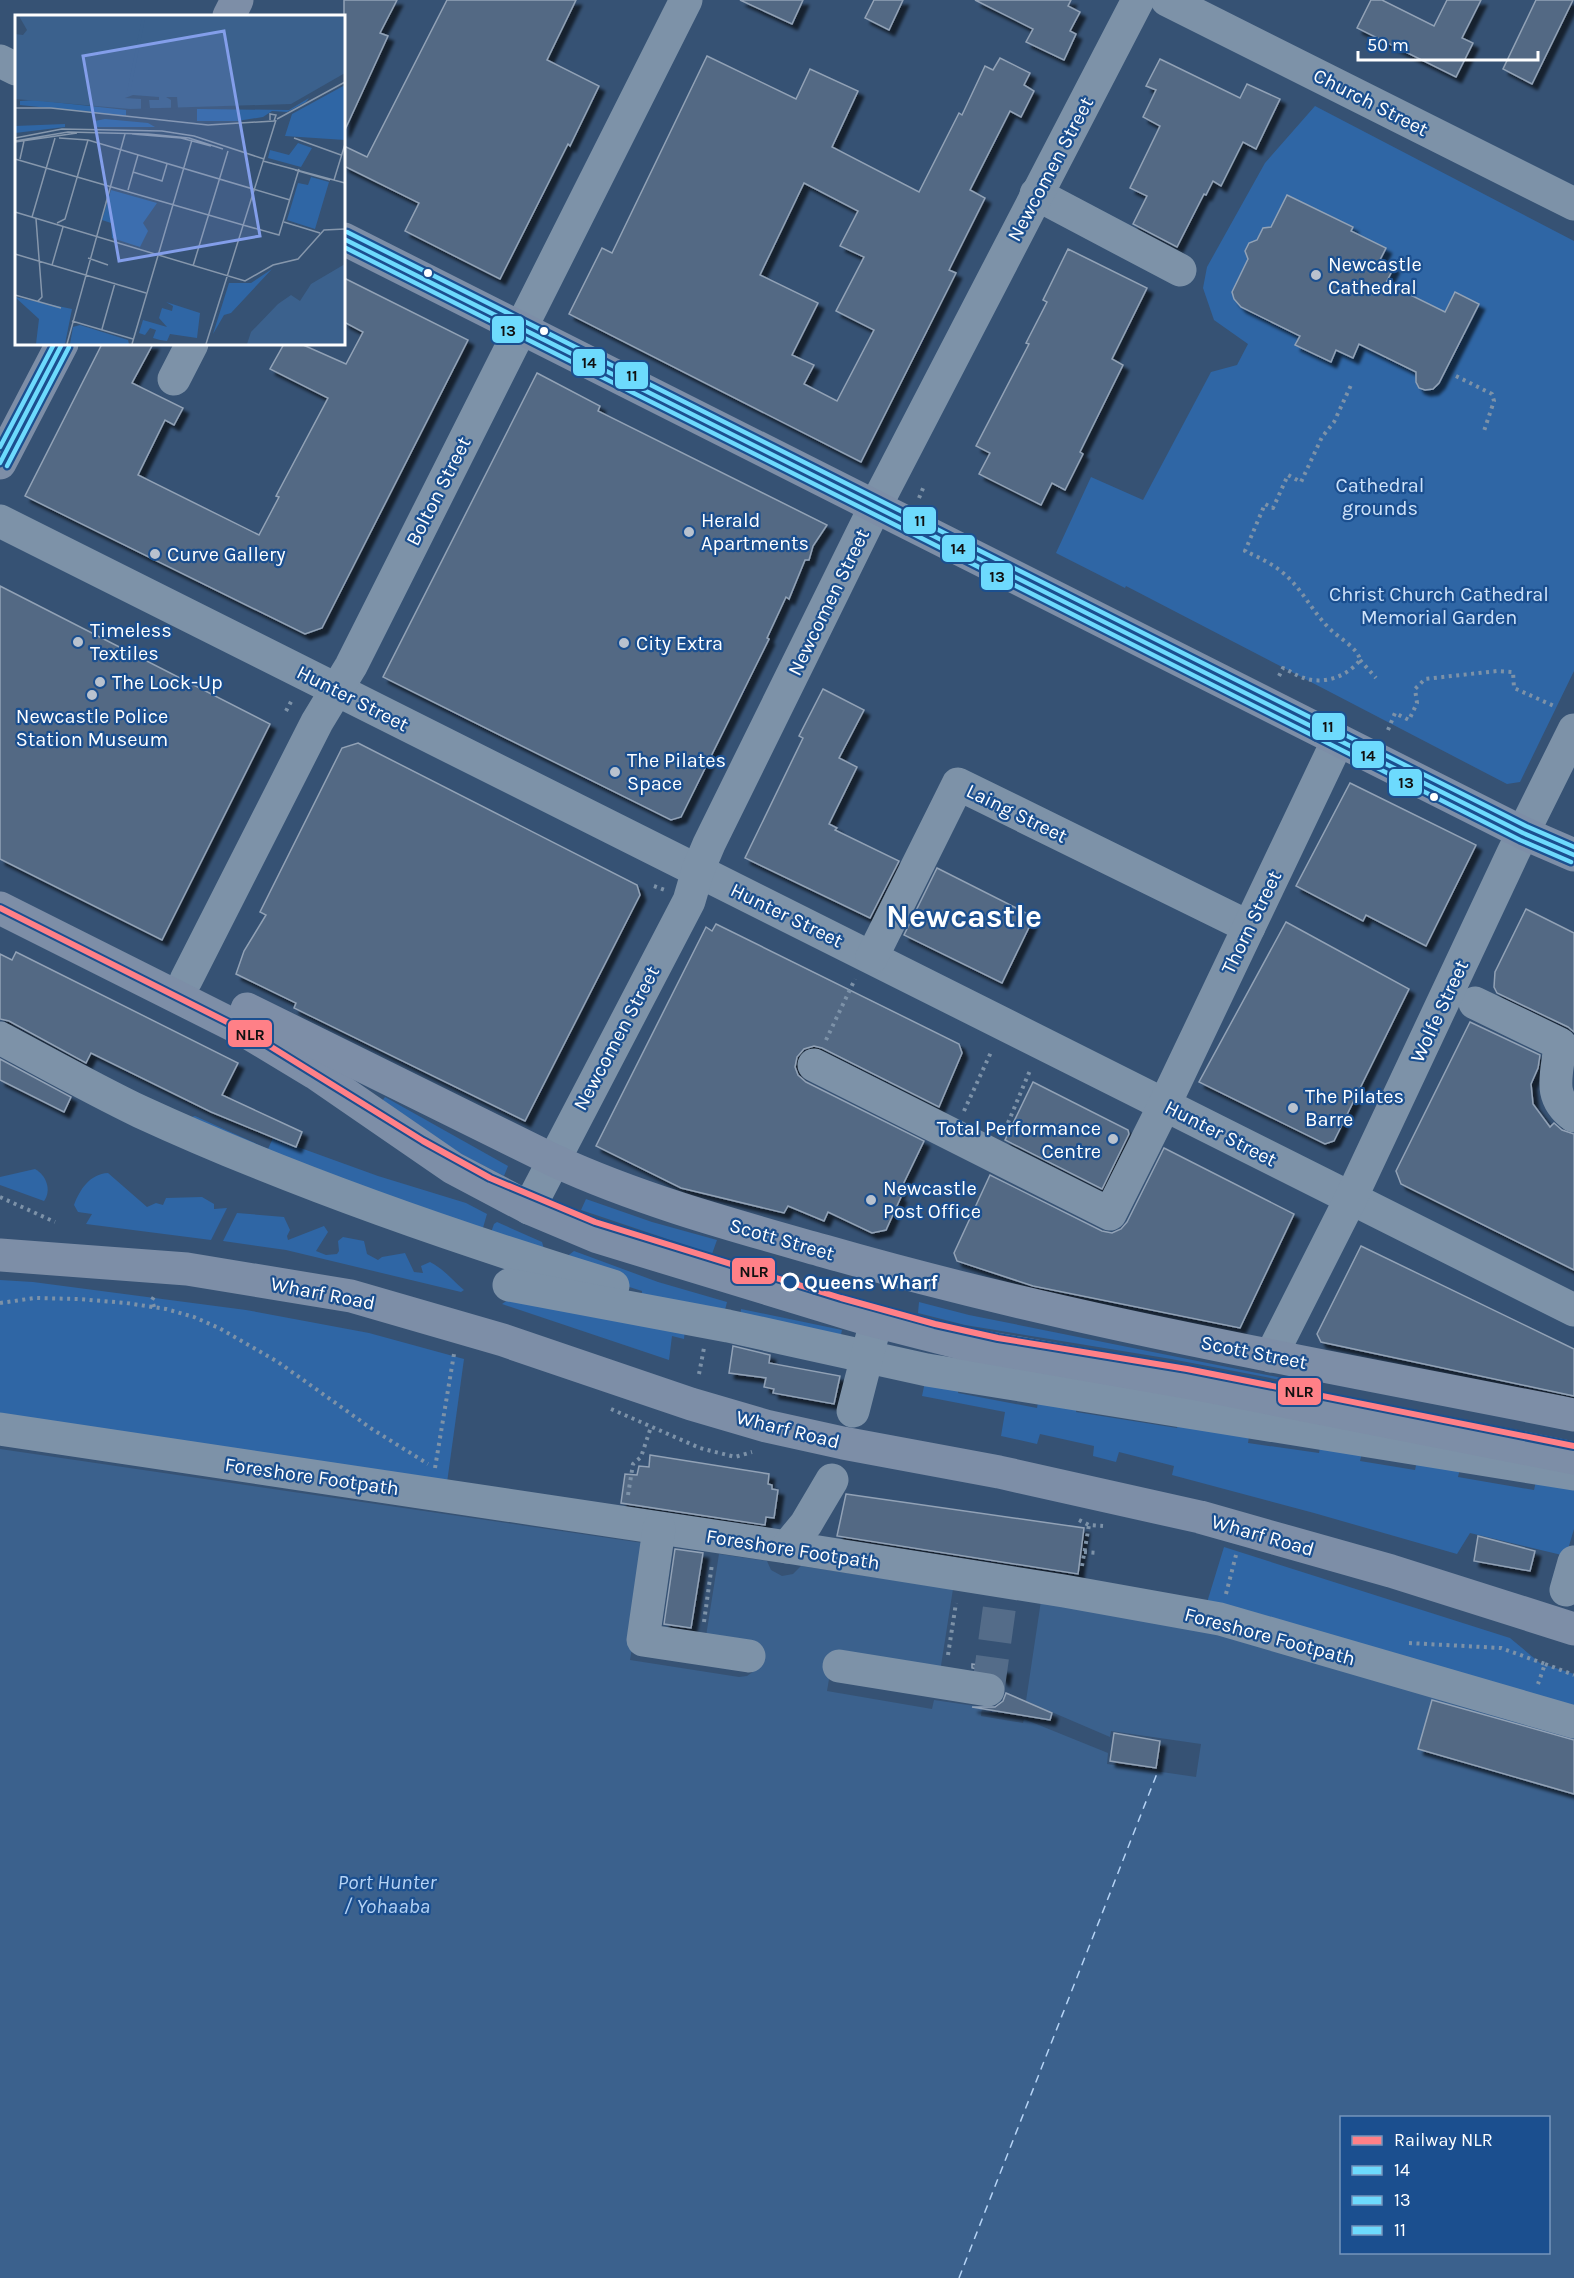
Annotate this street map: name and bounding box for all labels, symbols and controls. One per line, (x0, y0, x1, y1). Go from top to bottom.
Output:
inset map (15, 15, 345, 345)
scale bar (1358, 24, 1538, 62)
text: 50 m (1367, 34, 1409, 56)
street label: Church Street (1310, 64, 1432, 141)
street label: Newcomen Street (1003, 93, 1098, 245)
place label: Newcastle Cathedral (1328, 253, 1422, 299)
unlabelled marker (422, 267, 434, 279)
marker: Newcastle Cathedral (1309, 268, 1323, 282)
line badge: 13 (491, 315, 525, 344)
text: 13 (500, 321, 516, 340)
unlabelled marker (538, 325, 550, 337)
line badge: 14 (572, 348, 606, 377)
text: 14 (581, 353, 597, 372)
line badge: 11 (614, 361, 649, 390)
text: 11 (626, 366, 638, 385)
street label: Bolton Street (401, 433, 476, 550)
park label: Cathedral grounds (1336, 474, 1424, 520)
line badge: 11 (902, 506, 937, 535)
place label: Herald Apartments (701, 509, 809, 555)
text: 11 (914, 511, 926, 530)
marker: Herald Apartments (682, 525, 696, 539)
street label: Newcomen Street (783, 525, 874, 679)
line badge: 14 (941, 534, 976, 563)
text: 14 (950, 539, 966, 558)
place label: Curve Gallery (167, 543, 286, 566)
marker: Curve Gallery (148, 547, 162, 561)
line badge: 13 (980, 562, 1014, 591)
text: 13 (989, 567, 1005, 586)
park label: Christ Church Cathedral Memorial Garden (1329, 583, 1549, 629)
place label: Timeless Textiles (90, 619, 172, 665)
place label: City Extra (636, 632, 723, 655)
marker: Timeless Textiles (71, 635, 85, 649)
marker: City Extra (617, 636, 631, 650)
street label: Hunter Street (293, 660, 413, 737)
place label: The Lock-Up (112, 671, 223, 694)
marker: The Lock-Up (93, 675, 107, 689)
marker: Newcastle Police Station Museum (85, 688, 99, 702)
place label: Newcastle Police Station Museum (16, 705, 168, 751)
line badge: 11 (1311, 712, 1346, 741)
text: 11 (1322, 717, 1334, 736)
line badge: 14 (1351, 740, 1385, 769)
text: 14 (1360, 746, 1376, 765)
place label: The Pilates Space (627, 749, 726, 795)
marker: The Pilates Space (608, 765, 622, 779)
line badge: 13 (1388, 768, 1423, 797)
text: 13 (1398, 773, 1414, 792)
street label: Laing Street (963, 779, 1071, 848)
unlabelled marker (1428, 791, 1440, 803)
street label: Thorn Street (1217, 866, 1287, 978)
street label: Hunter Street (727, 878, 847, 953)
district label: Newcastle (886, 898, 1042, 935)
street label: Wolfe Street (1406, 956, 1473, 1066)
street label: Newcomen Street (569, 962, 664, 1114)
line badge: NLR (227, 1019, 273, 1048)
text: NLR (235, 1025, 265, 1044)
place label: The Pilates Barre (1305, 1085, 1404, 1131)
street label: Hunter Street (1161, 1095, 1281, 1172)
marker: The Pilates Barre (1286, 1101, 1300, 1115)
place label: Total Performance Centre (937, 1117, 1101, 1163)
marker: Total Performance Centre (1106, 1132, 1120, 1146)
place label: Newcastle Post Office (883, 1177, 981, 1223)
marker: Newcastle Post Office (864, 1193, 878, 1207)
street label: Scott Street (727, 1214, 837, 1266)
line badge: NLR (731, 1257, 776, 1285)
text: NLR (739, 1262, 769, 1281)
place label: Queens Wharf (804, 1271, 938, 1294)
street label: Wharf Road (269, 1272, 377, 1315)
marker: Queens Wharf (781, 1273, 799, 1291)
street label: Scott Street (1199, 1331, 1310, 1374)
line badge: NLR (1277, 1377, 1322, 1406)
text: NLR (1284, 1382, 1314, 1401)
street label: Wharf Road (734, 1406, 842, 1453)
street label: Foreshore Footpath (223, 1453, 401, 1500)
street label: Wharf Road (1209, 1510, 1317, 1561)
street label: Foreshore Footpath (704, 1524, 881, 1575)
street label: Foreshore Footpath (1182, 1603, 1358, 1670)
water label: Port Hunter / Yohaaba (337, 1870, 437, 1918)
legend (1340, 2116, 1550, 2254)
text: Railway NLR (1394, 2129, 1493, 2151)
text: 14 (1394, 2159, 1410, 2181)
text: 13 (1394, 2189, 1411, 2211)
text: 11 (1394, 2219, 1406, 2241)

